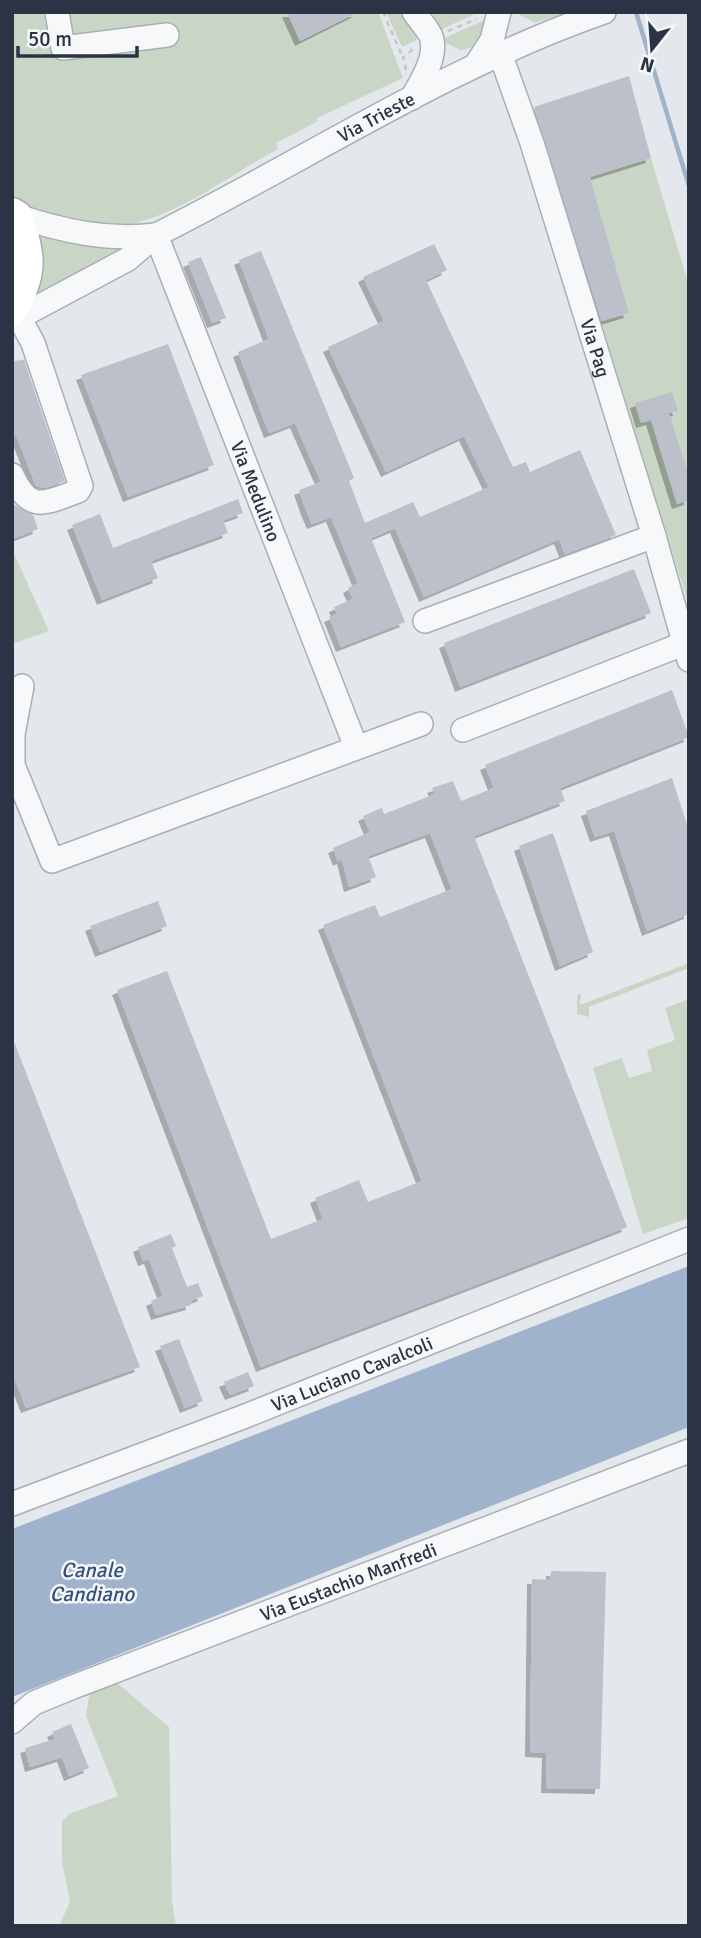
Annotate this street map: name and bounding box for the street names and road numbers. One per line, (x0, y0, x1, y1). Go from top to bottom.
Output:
street label: Via Trieste (333, 87, 419, 148)
street label: Via Pag (574, 316, 615, 380)
street label: Via Medulino (225, 438, 286, 545)
street label: Via Luciano Cavalcoli (268, 1332, 436, 1418)
street label: Via Eustachio Manfredi (257, 1538, 440, 1627)

